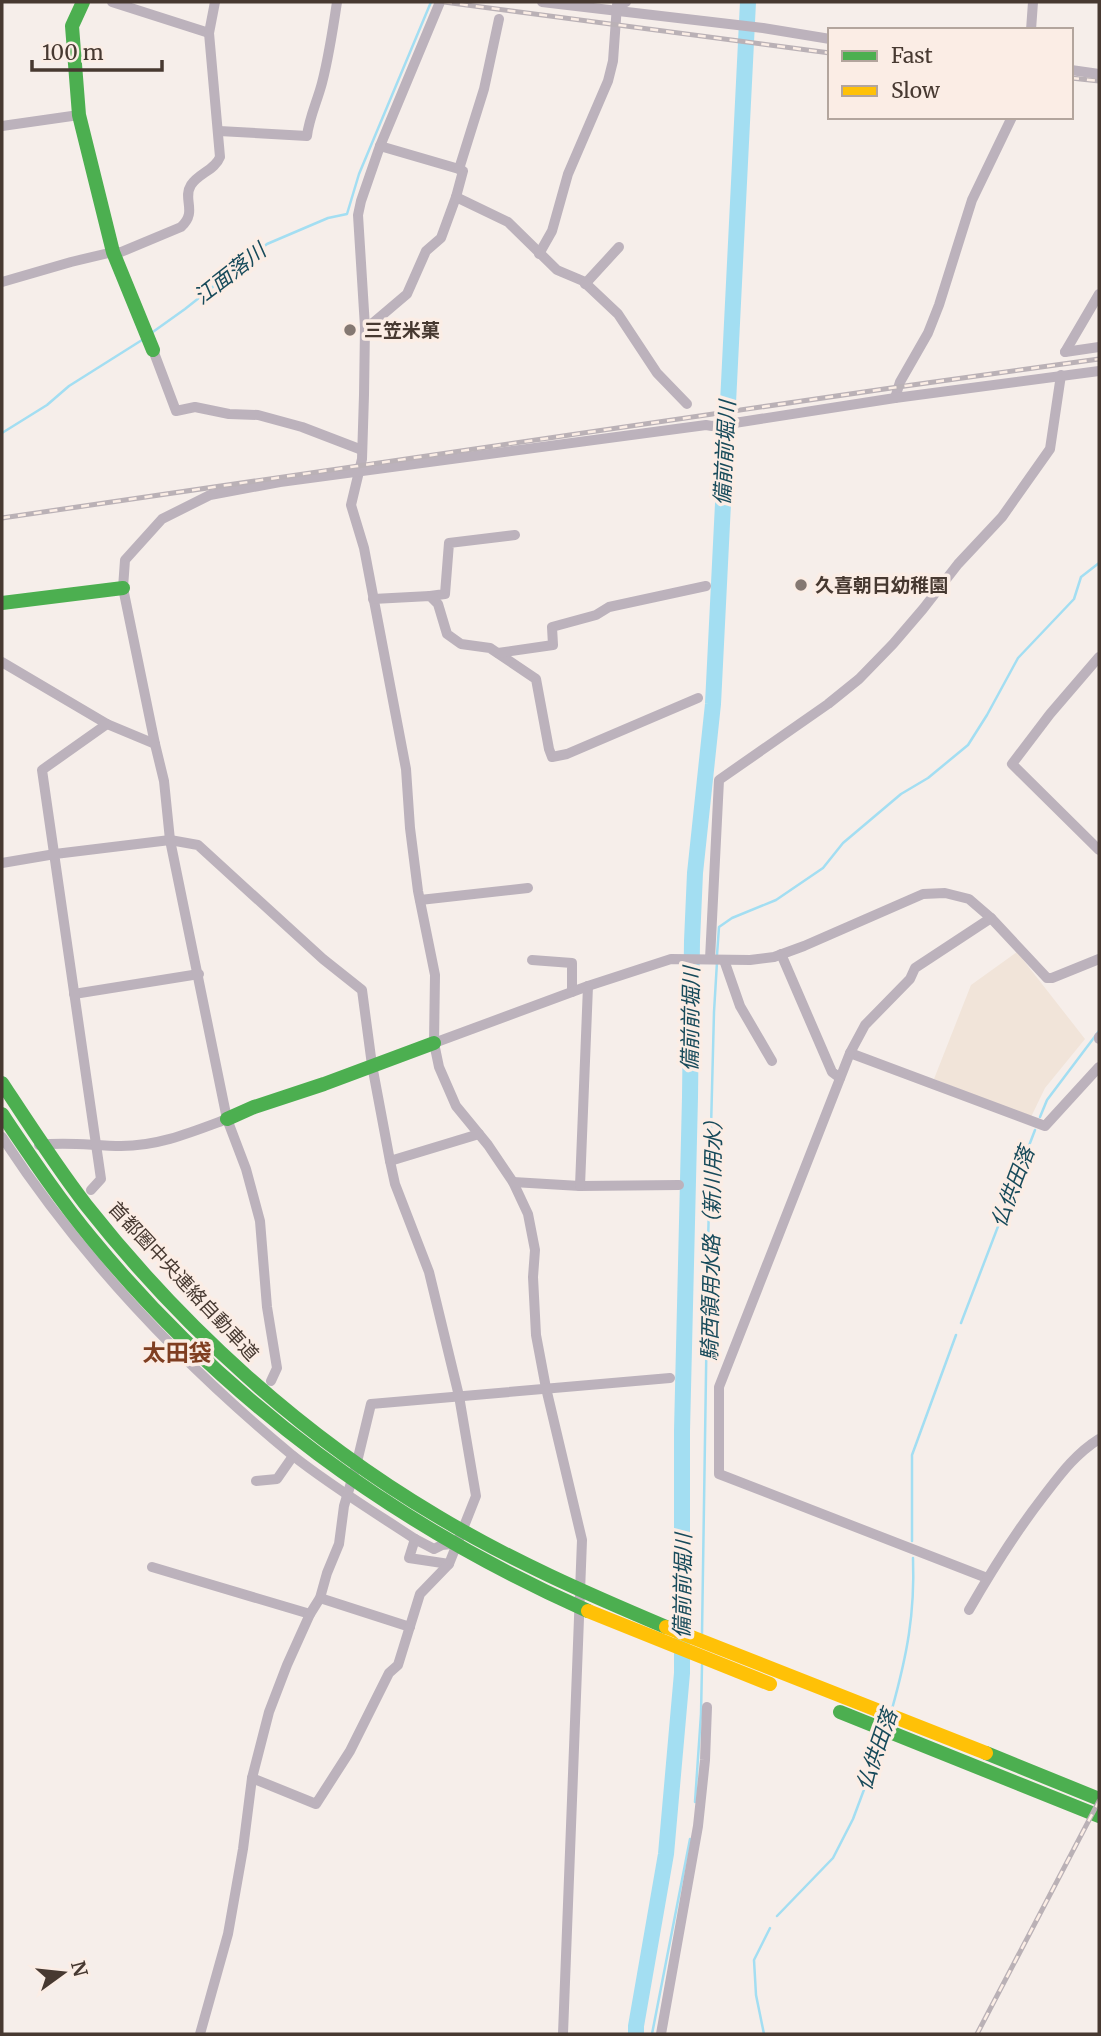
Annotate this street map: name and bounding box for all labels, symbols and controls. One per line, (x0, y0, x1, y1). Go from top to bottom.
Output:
scale bar (32, 28, 161, 72)
legend (828, 28, 1073, 119)
text: 100 m (42, 39, 104, 66)
text: Fast (891, 42, 933, 69)
text: Slow (891, 77, 940, 104)
water label: 江面落川 (188, 236, 273, 310)
place label: 三笠米菓 (364, 318, 440, 342)
marker: 三笠米菓 (342, 322, 358, 338)
water label: 備前前堀川 (708, 398, 741, 506)
place label: 久喜朝日幼稚園 (815, 573, 948, 597)
marker: 久喜朝日幼稚園 (793, 577, 809, 593)
water label: 備前前堀川 (676, 964, 705, 1072)
water label: 騎西領用水路（新川用水） (696, 1109, 727, 1361)
water label: 仏供田落 (985, 1140, 1041, 1231)
street label: 首都圏中央連絡自動車道 (104, 1196, 264, 1366)
district label: 太田袋 (143, 1338, 212, 1367)
water label: 備前前堀川 (668, 1531, 697, 1639)
water label: 仏供田落 (850, 1703, 904, 1794)
north arrow (28, 1938, 98, 2008)
text: N (66, 1958, 93, 1979)

